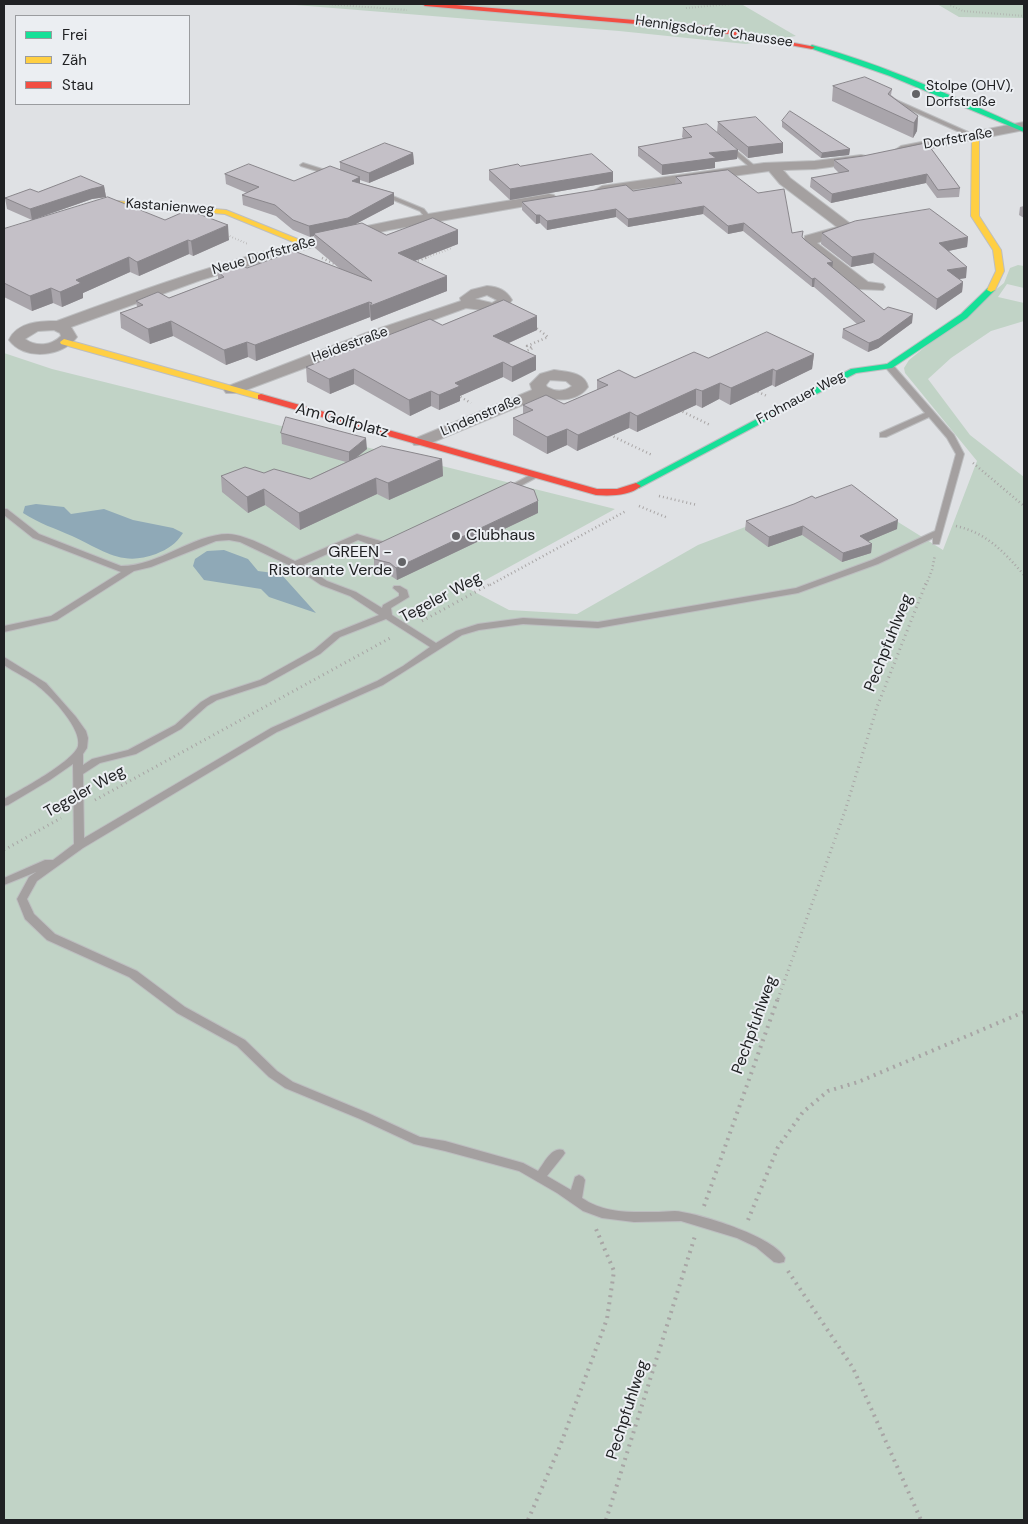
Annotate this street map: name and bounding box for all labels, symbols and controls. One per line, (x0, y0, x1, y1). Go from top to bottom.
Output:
street label: Hennigsdorfer Chaussee (634, 13, 794, 51)
legend (15, 15, 190, 105)
text: Frei (62, 25, 87, 45)
text: Zäh (62, 50, 87, 70)
text: Stau (62, 75, 93, 95)
place label: Stolpe (OHV), Dorfstraße (926, 78, 1013, 110)
marker: Stolpe (OHV), Dorfstraße (910, 88, 922, 100)
street label: Dorfstraße (922, 125, 994, 153)
street label: Kastanienweg (125, 196, 215, 218)
street label: Neue Dorfstraße (210, 233, 318, 279)
street label: Heidestraße (310, 323, 390, 367)
street label: Frohnauer Weg (754, 368, 848, 428)
street label: Lindenstraße (438, 392, 524, 440)
street label: Am Golfplatz (293, 399, 391, 443)
place label: Clubhaus (466, 526, 535, 546)
marker: Clubhaus (450, 530, 462, 542)
place label: GREEN - Ristorante Verde (269, 543, 392, 581)
marker: GREEN - Ristorante Verde (396, 556, 408, 568)
street label: Tegeler Weg (397, 568, 485, 628)
street label: Pechpfuhlweg (861, 591, 917, 695)
street label: Tegeler Weg (41, 762, 129, 822)
street label: Pechpfuhlweg (728, 973, 782, 1077)
street label: Pechpfuhlweg (603, 1358, 653, 1462)

